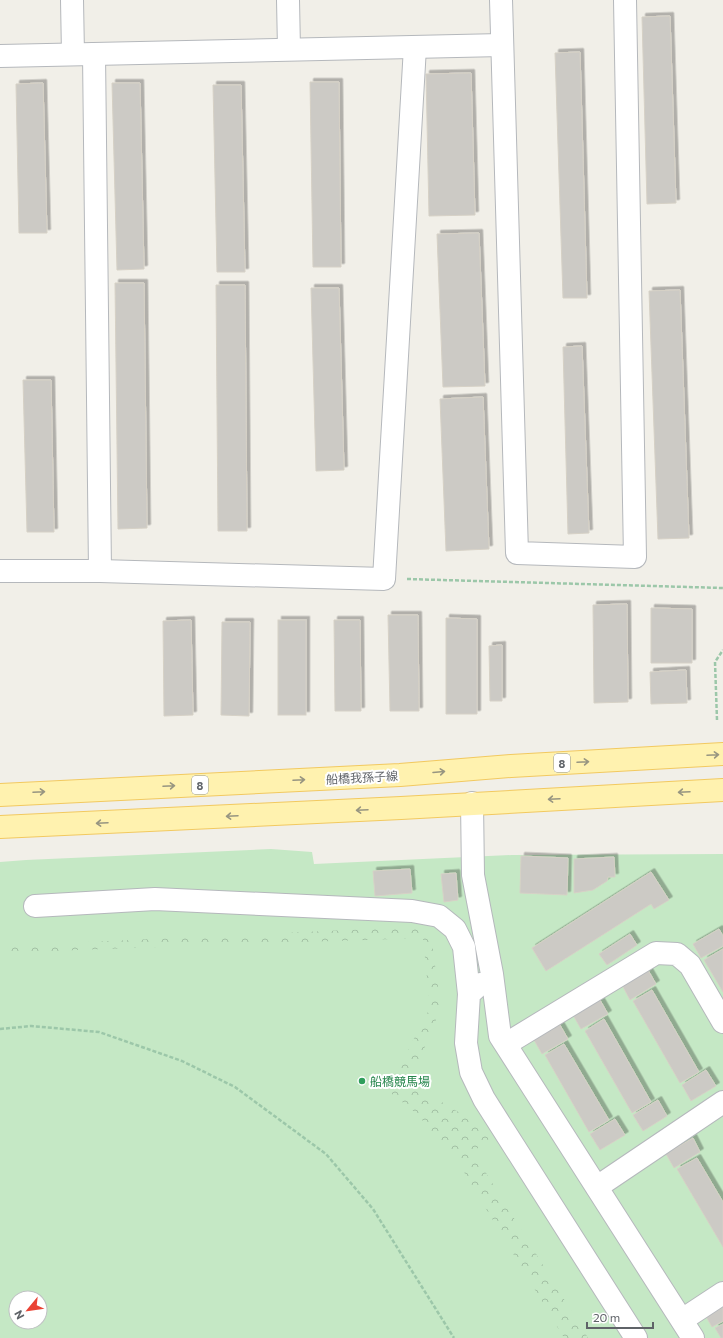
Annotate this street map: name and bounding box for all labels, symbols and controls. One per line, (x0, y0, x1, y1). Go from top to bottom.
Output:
one-way arrow (706, 751, 719, 758)
road number: 8 (554, 754, 570, 772)
one-way arrow (576, 758, 589, 766)
street label: 船橋我孫子線 (326, 768, 398, 786)
one-way arrow (432, 768, 445, 776)
road number: 8 (192, 776, 208, 794)
one-way arrow (292, 776, 305, 784)
one-way arrow (162, 782, 175, 790)
one-way arrow (678, 788, 691, 796)
one-way arrow (32, 789, 45, 796)
one-way arrow (548, 796, 561, 803)
one-way arrow (356, 806, 369, 813)
one-way arrow (226, 813, 239, 820)
one-way arrow (96, 819, 109, 826)
place label: 船橋競馬場 (370, 1074, 430, 1088)
marker: 船橋競馬場 (357, 1076, 367, 1086)
north arrow (8, 1290, 48, 1330)
scale bar (587, 1304, 653, 1330)
text: N (11, 1308, 27, 1322)
text: 20 m (593, 1310, 620, 1324)

